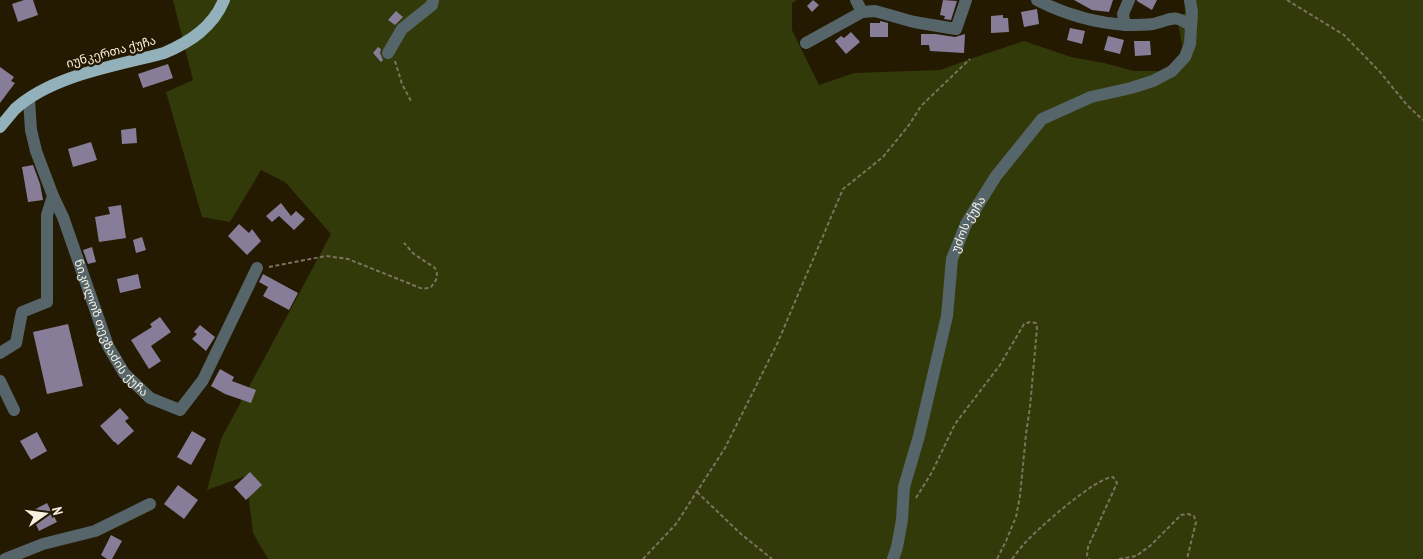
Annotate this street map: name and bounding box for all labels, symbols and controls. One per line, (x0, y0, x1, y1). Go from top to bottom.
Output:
street label: იუნკერთა ქუჩა (64, 32, 157, 71)
street label: უძოს ქუჩა (947, 193, 989, 255)
street label: ნიკოლოზ თევზაძის ქუჩა (71, 257, 152, 399)
north arrow (20, 489, 70, 539)
text: N (48, 505, 67, 517)

